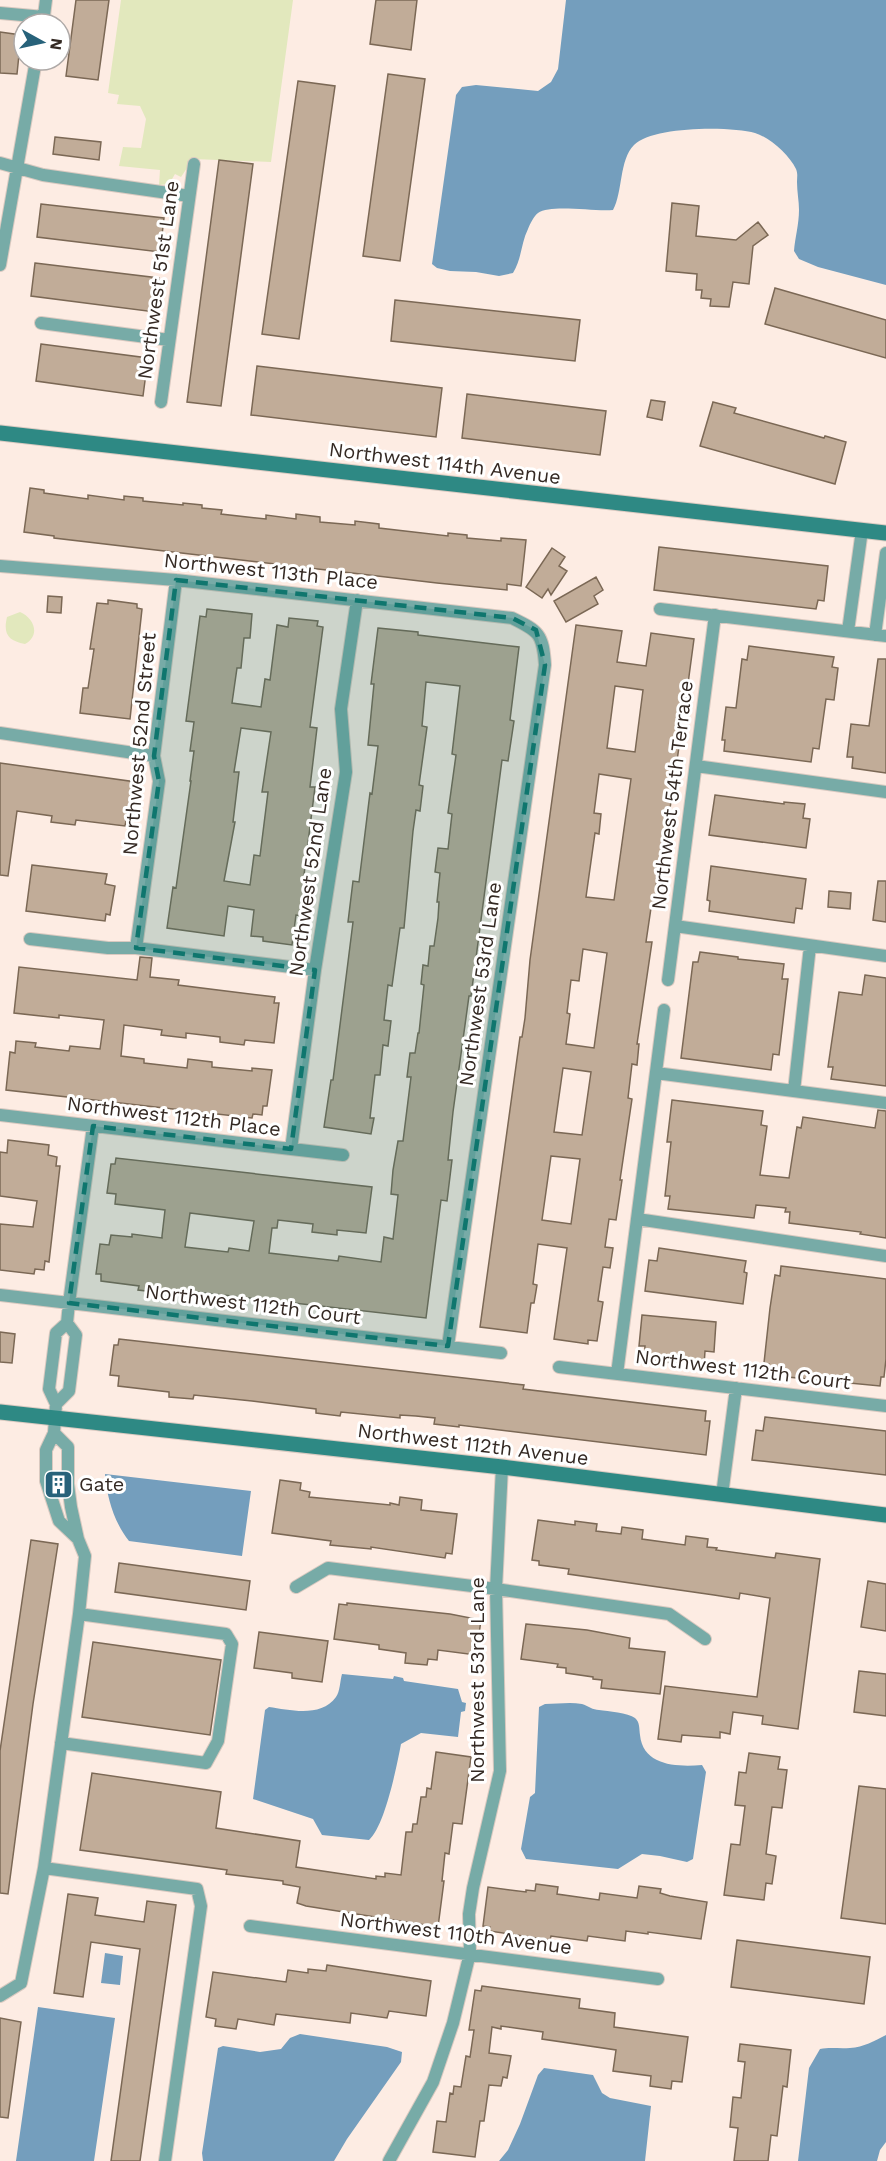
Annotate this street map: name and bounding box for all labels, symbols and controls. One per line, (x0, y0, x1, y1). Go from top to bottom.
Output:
north arrow (12, 12, 72, 72)
text: N (46, 37, 67, 51)
street label: Northwest 51st Lane (132, 179, 184, 381)
street label: Northwest 114th Avenue (328, 437, 562, 489)
street label: Northwest 113th Place (163, 548, 379, 594)
street label: Northwest 52nd Street (117, 631, 161, 856)
street label: Northwest 54th Terrace (646, 679, 698, 911)
street label: Northwest 52nd Lane (283, 766, 337, 978)
street label: Northwest 53rd Lane (454, 880, 506, 1088)
street label: Northwest 112th Place (66, 1091, 282, 1141)
street label: Northwest 112th Court (144, 1279, 363, 1329)
street label: Northwest 112th Court (634, 1344, 853, 1394)
street label: Northwest 112th Avenue (356, 1418, 590, 1470)
building icon: Gate (42, 1468, 74, 1500)
place label: Gate (79, 1472, 124, 1496)
street label: Northwest 53rd Lane (465, 1577, 489, 1783)
street label: Northwest 110th Avenue (339, 1907, 573, 1959)

